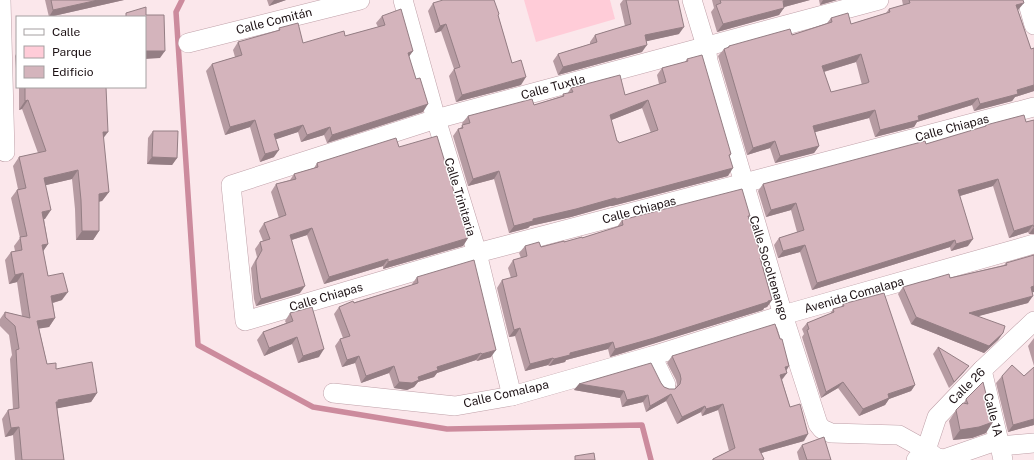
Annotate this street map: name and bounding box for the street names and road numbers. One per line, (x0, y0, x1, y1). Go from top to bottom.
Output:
street label: Calle Comitán (235, 5, 314, 37)
street label: Calle Tuxtla (519, 72, 587, 102)
street label: Calle Chiapas (914, 111, 990, 145)
street label: Calle Trinitaria (441, 156, 479, 238)
street label: Calle Chiapas (601, 193, 677, 227)
street label: Calle Socoltenango (746, 214, 792, 322)
street label: Avenida Comalapa (803, 274, 905, 316)
street label: Calle Chiapas (288, 280, 364, 314)
street label: Calle 26 (946, 365, 988, 407)
street label: Calle Comalapa (462, 377, 550, 411)
street label: Calle 1A (981, 392, 1005, 439)

